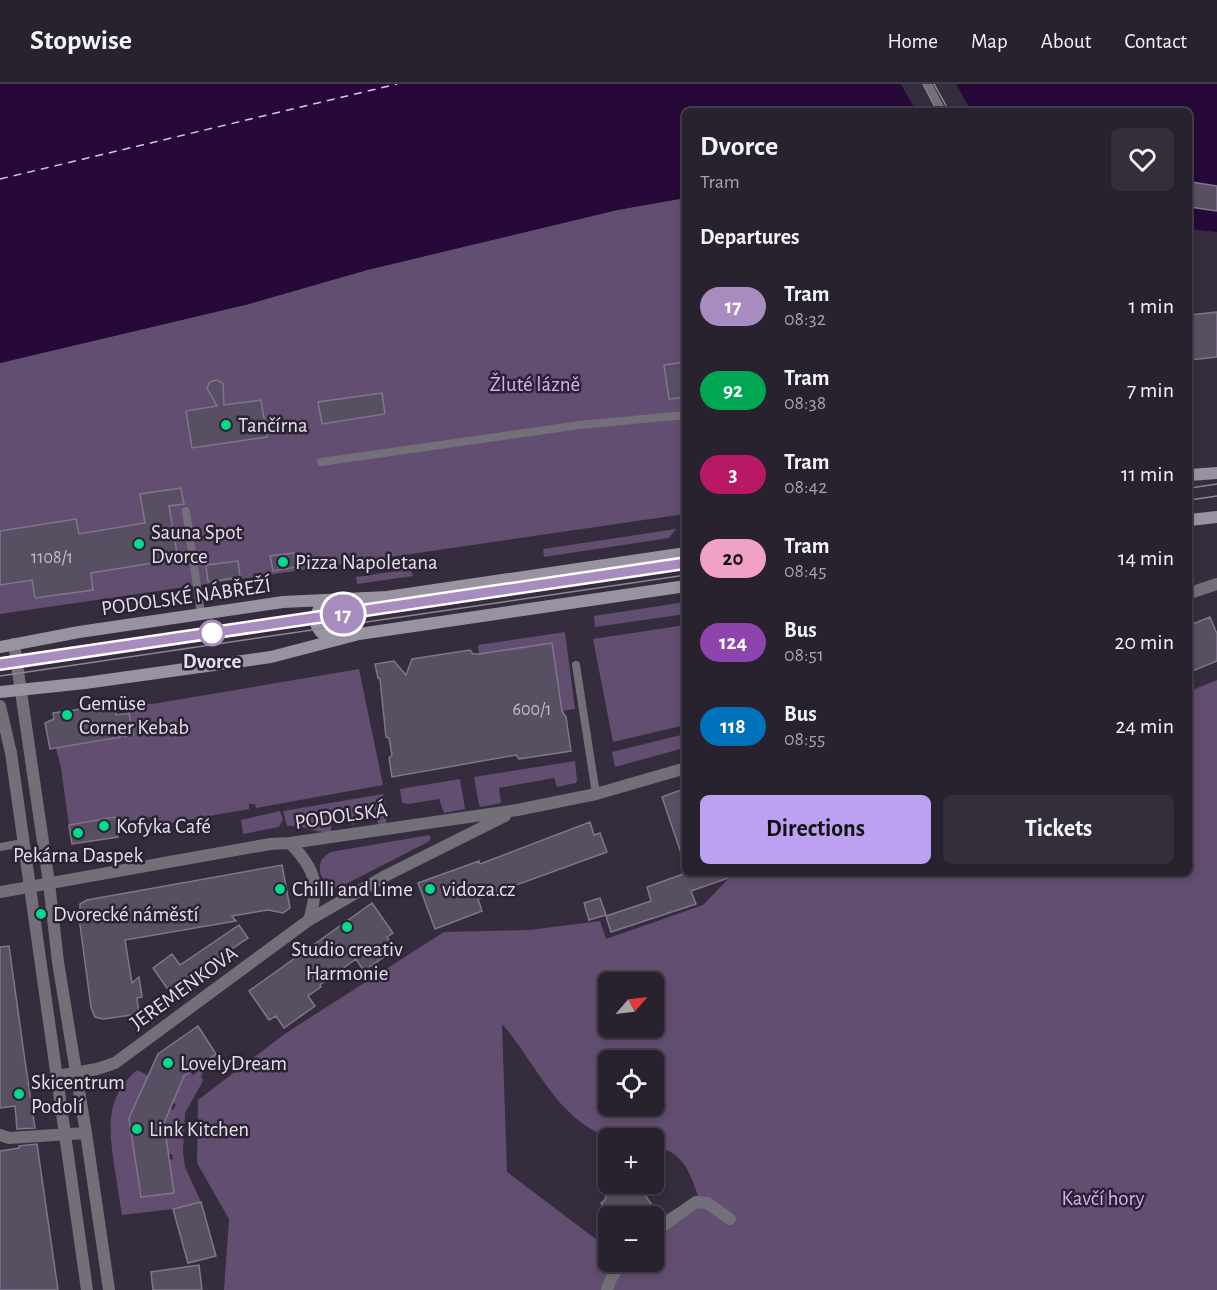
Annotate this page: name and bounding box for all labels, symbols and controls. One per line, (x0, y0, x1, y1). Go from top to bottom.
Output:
text: Stopwise (30, 27, 132, 55)
text: Home (887, 31, 938, 52)
text: Map (971, 31, 1008, 52)
text: About (1041, 31, 1091, 52)
text: Contact (1124, 31, 1187, 52)
button: heart (1111, 128, 1174, 191)
text: Dvorce (700, 133, 778, 161)
text: Tram (700, 172, 740, 192)
text: Departures (700, 226, 800, 248)
text: Tram (784, 283, 829, 305)
text: 1 min (1129, 295, 1174, 317)
text: 17 (725, 296, 741, 317)
text: 08:32 (784, 309, 826, 329)
text: Tram (784, 367, 829, 389)
park label: Žluté lázně (490, 372, 580, 395)
text: 7 min (1127, 379, 1174, 401)
text: 92 (723, 380, 743, 401)
text: 08:38 (784, 393, 826, 413)
place label: Tančírna (238, 415, 308, 436)
marker: Tančírna (219, 418, 233, 432)
text: Tram (784, 451, 829, 473)
text: 11 min (1121, 463, 1174, 485)
text: 3 (728, 464, 738, 485)
text: 08:42 (784, 477, 827, 497)
place label: Sauna Spot Dvorce (151, 522, 243, 567)
text: Tram (784, 535, 829, 557)
marker: Sauna Spot Dvorce (132, 537, 146, 551)
text: 14 min (1118, 547, 1174, 569)
text: 20 (723, 548, 743, 569)
house number: 1108/1 (31, 549, 73, 567)
place label: Pizza Napoletana (295, 552, 438, 573)
marker: Pizza Napoletana (276, 555, 290, 569)
text: 08:45 (784, 561, 827, 581)
street label: PODOLSKÉ NÁBŘEŽÍ (100, 573, 273, 619)
line badge: 17 (316, 594, 370, 634)
text: 17 (335, 604, 351, 625)
text: Bus (784, 619, 817, 641)
marker: Dvorce (199, 620, 225, 646)
text: 20 min (1114, 631, 1174, 653)
text: 124 (719, 632, 747, 653)
text: 08:51 (784, 645, 824, 665)
place label: Dvorce (183, 651, 241, 672)
place label: Gemüse Corner Kebab (79, 693, 189, 738)
house number: 600/1 (513, 701, 551, 719)
text: Bus (784, 703, 817, 725)
marker: Gemüse Corner Kebab (60, 708, 74, 722)
text: 24 min (1116, 715, 1174, 737)
text: 118 (720, 716, 746, 737)
text: 08:55 (784, 729, 825, 749)
button: Directions (700, 795, 931, 864)
button: Tickets (943, 795, 1174, 864)
street label: PODOLSKÁ (293, 797, 389, 833)
place label: Kofyka Café (116, 816, 211, 837)
marker: Kofyka Café (97, 819, 111, 833)
marker: Pekárna Daspek (71, 826, 85, 840)
place label: Pekárna Daspek (13, 845, 143, 866)
place label: Chilli and Lime (292, 879, 413, 900)
place label: vidoza.cz (442, 879, 516, 900)
marker: Chilli and Lime (273, 882, 287, 896)
marker: vidoza.cz (423, 882, 437, 896)
place label: Dvorecké náměstí (53, 904, 199, 925)
marker: Dvorecké náměstí (34, 907, 48, 921)
marker: Studio creativ Harmonie (340, 920, 354, 934)
place label: Studio creativ Harmonie (291, 939, 403, 984)
street label: JEREMENKOVA (126, 942, 242, 1034)
north arrow (598, 972, 664, 1038)
map controls (598, 972, 664, 1272)
button: locate (598, 1050, 664, 1116)
place label: LovelyDream (180, 1053, 287, 1074)
marker: LovelyDream (161, 1056, 175, 1070)
place label: Skicentrum Podolí (31, 1072, 125, 1117)
marker: Skicentrum Podolí (12, 1087, 26, 1101)
place label: Link Kitchen (149, 1119, 249, 1140)
marker: Link Kitchen (130, 1122, 144, 1136)
button: + (598, 1128, 664, 1194)
park label: Kavčí hory (1062, 1188, 1145, 1209)
button: − (598, 1206, 664, 1272)

